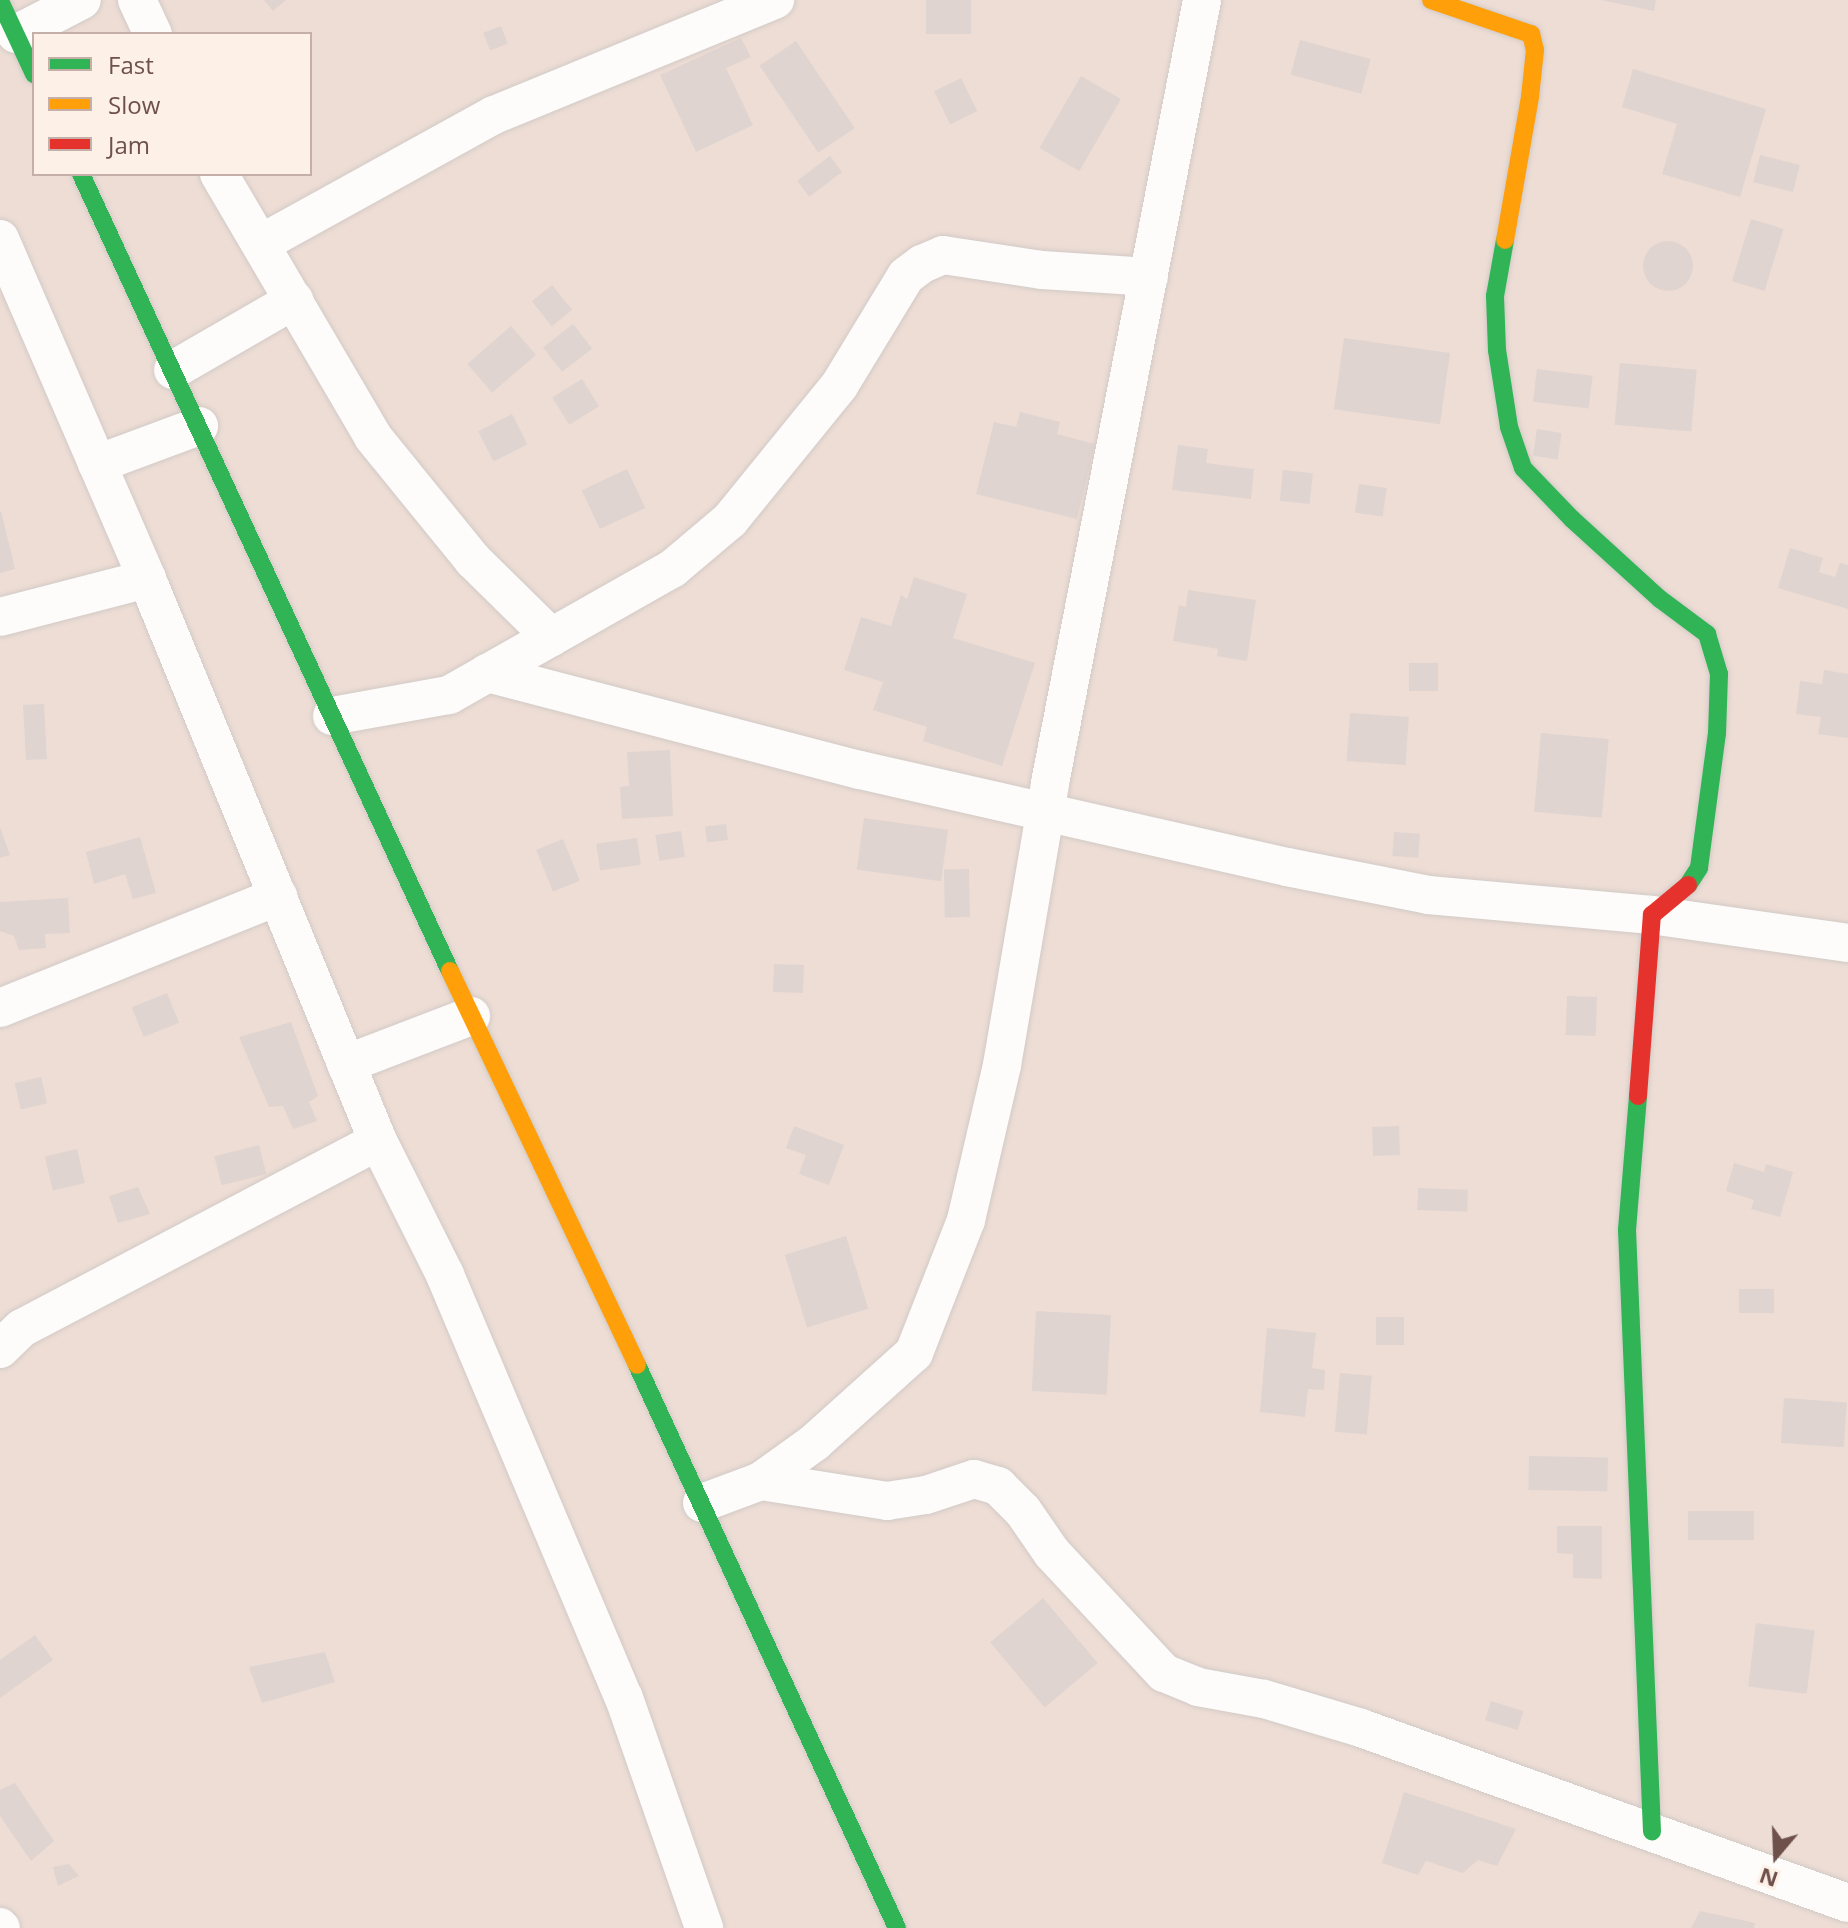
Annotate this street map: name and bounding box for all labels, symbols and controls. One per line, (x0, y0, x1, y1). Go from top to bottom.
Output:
legend (32, 32, 312, 176)
text: Fast (108, 48, 154, 81)
text: Slow (108, 88, 160, 121)
text: Jam (108, 128, 150, 161)
north arrow (1736, 1816, 1816, 1896)
text: N (1755, 1862, 1782, 1896)

